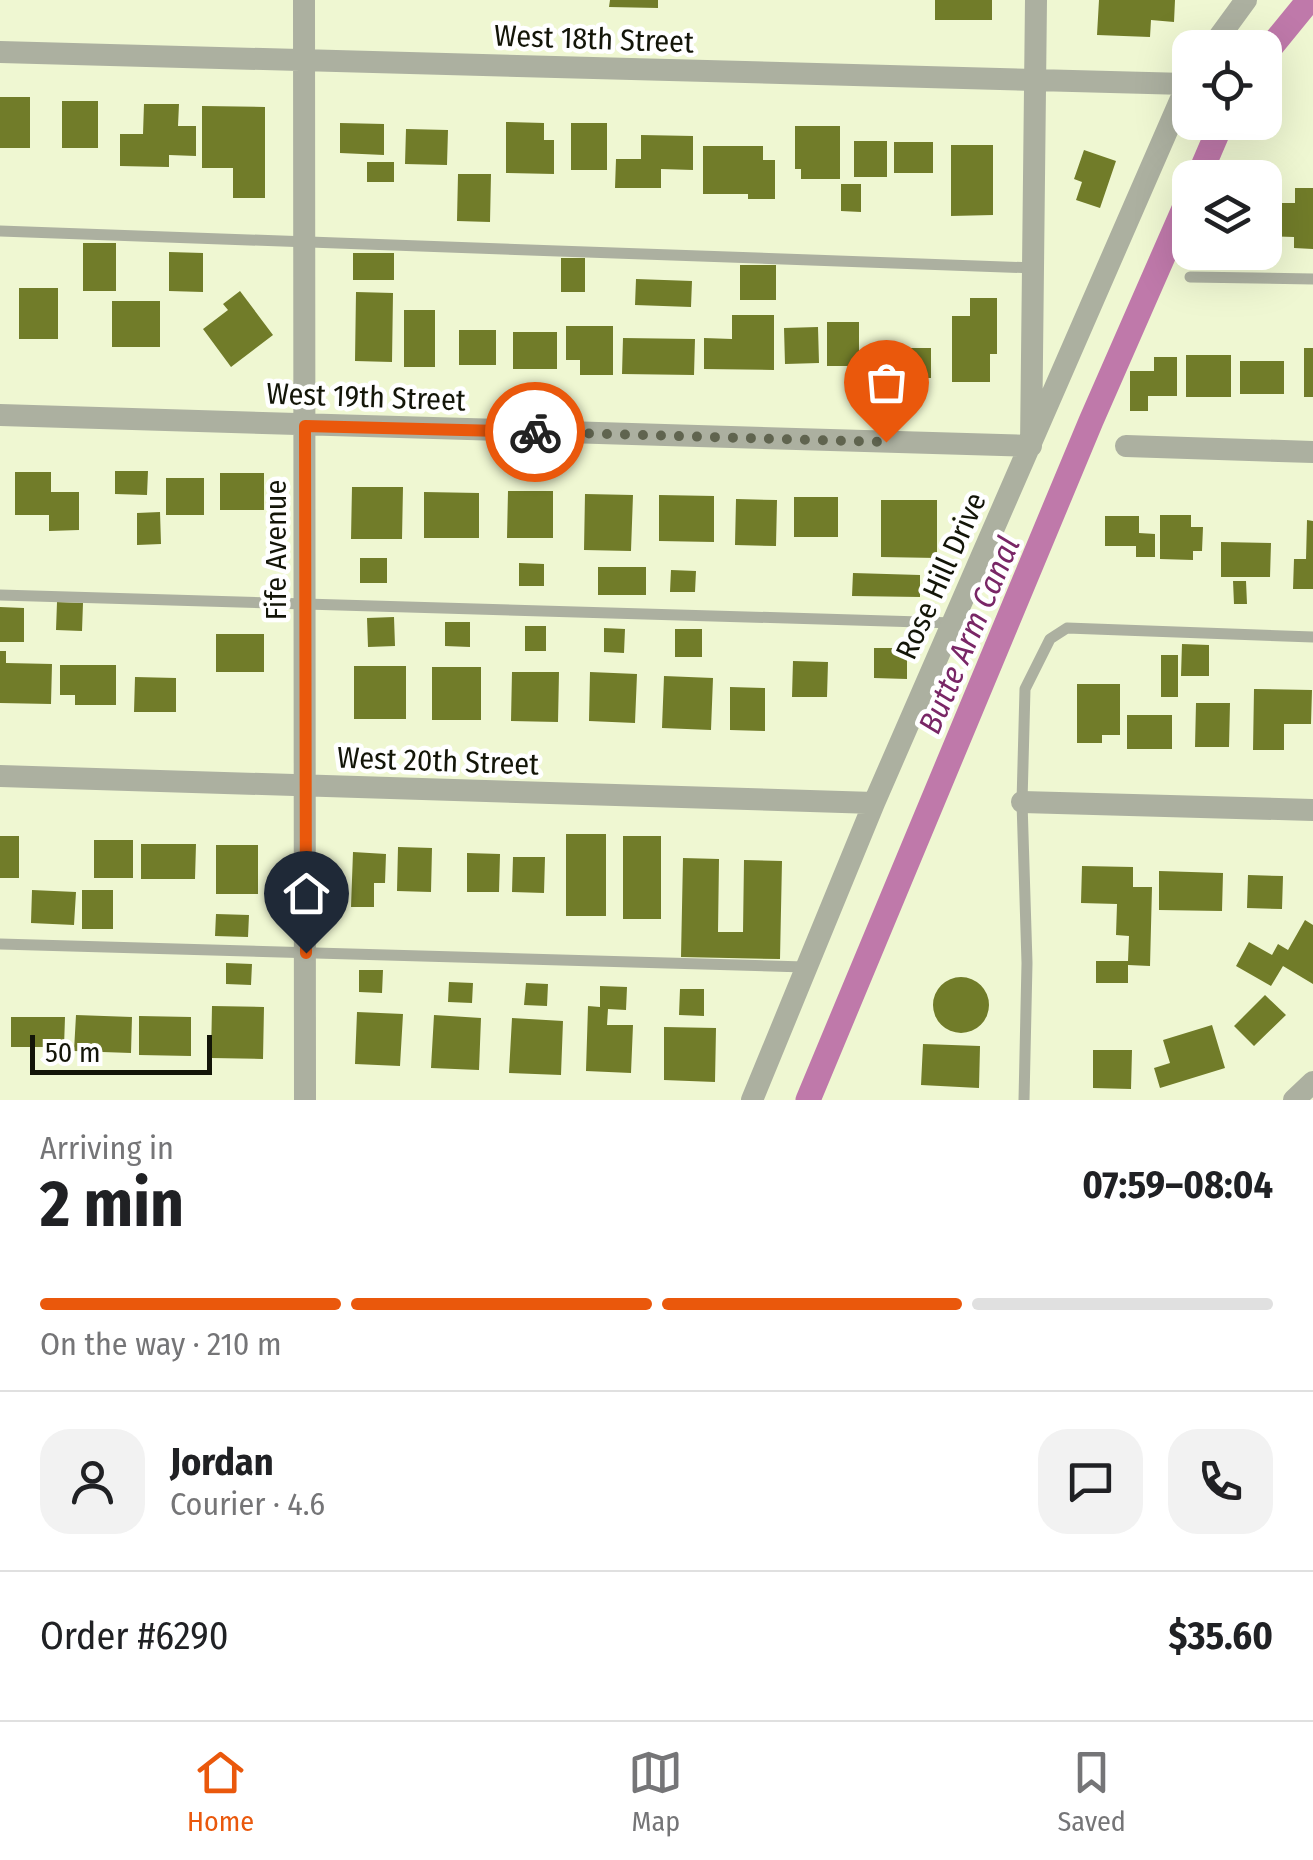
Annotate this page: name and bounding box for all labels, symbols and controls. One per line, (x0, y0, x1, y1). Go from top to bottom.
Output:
street label: West 18th Street (494, 18, 695, 60)
map controls (1172, 30, 1282, 270)
button: locate (1172, 30, 1282, 140)
button: layers (1172, 160, 1282, 270)
pin (844, 340, 929, 443)
icon: bag (859, 355, 914, 410)
street label: West 19th Street (266, 376, 466, 418)
courier (485, 382, 585, 482)
icon: bike (508, 405, 563, 460)
street label: Fife Avenue (258, 480, 294, 620)
street label: Rose Hill Drive (888, 487, 994, 665)
water label: Butte Arm Canal (910, 531, 1028, 739)
street label: West 20th Street (336, 739, 540, 783)
pin (264, 851, 349, 954)
icon: home (279, 866, 334, 921)
scale bar (30, 1030, 212, 1074)
text: 50 m (45, 1036, 101, 1069)
text: Arriving in (40, 1129, 174, 1167)
text: 07:59–08:04 (1082, 1162, 1273, 1208)
text: 2 min (40, 1165, 184, 1243)
text: On the way · 210 m (40, 1325, 282, 1363)
button: person (40, 1429, 145, 1534)
button: chat (1038, 1429, 1143, 1534)
button: phone (1168, 1429, 1273, 1534)
text: Jordan (170, 1439, 274, 1485)
text: Courier · 4.6 (170, 1485, 325, 1523)
text: Order #6290 (40, 1613, 229, 1659)
text: $35.60 (1168, 1613, 1273, 1659)
tab: Home (187, 1745, 254, 1838)
tab: Map (628, 1745, 683, 1838)
tab: Saved (1057, 1745, 1126, 1838)

